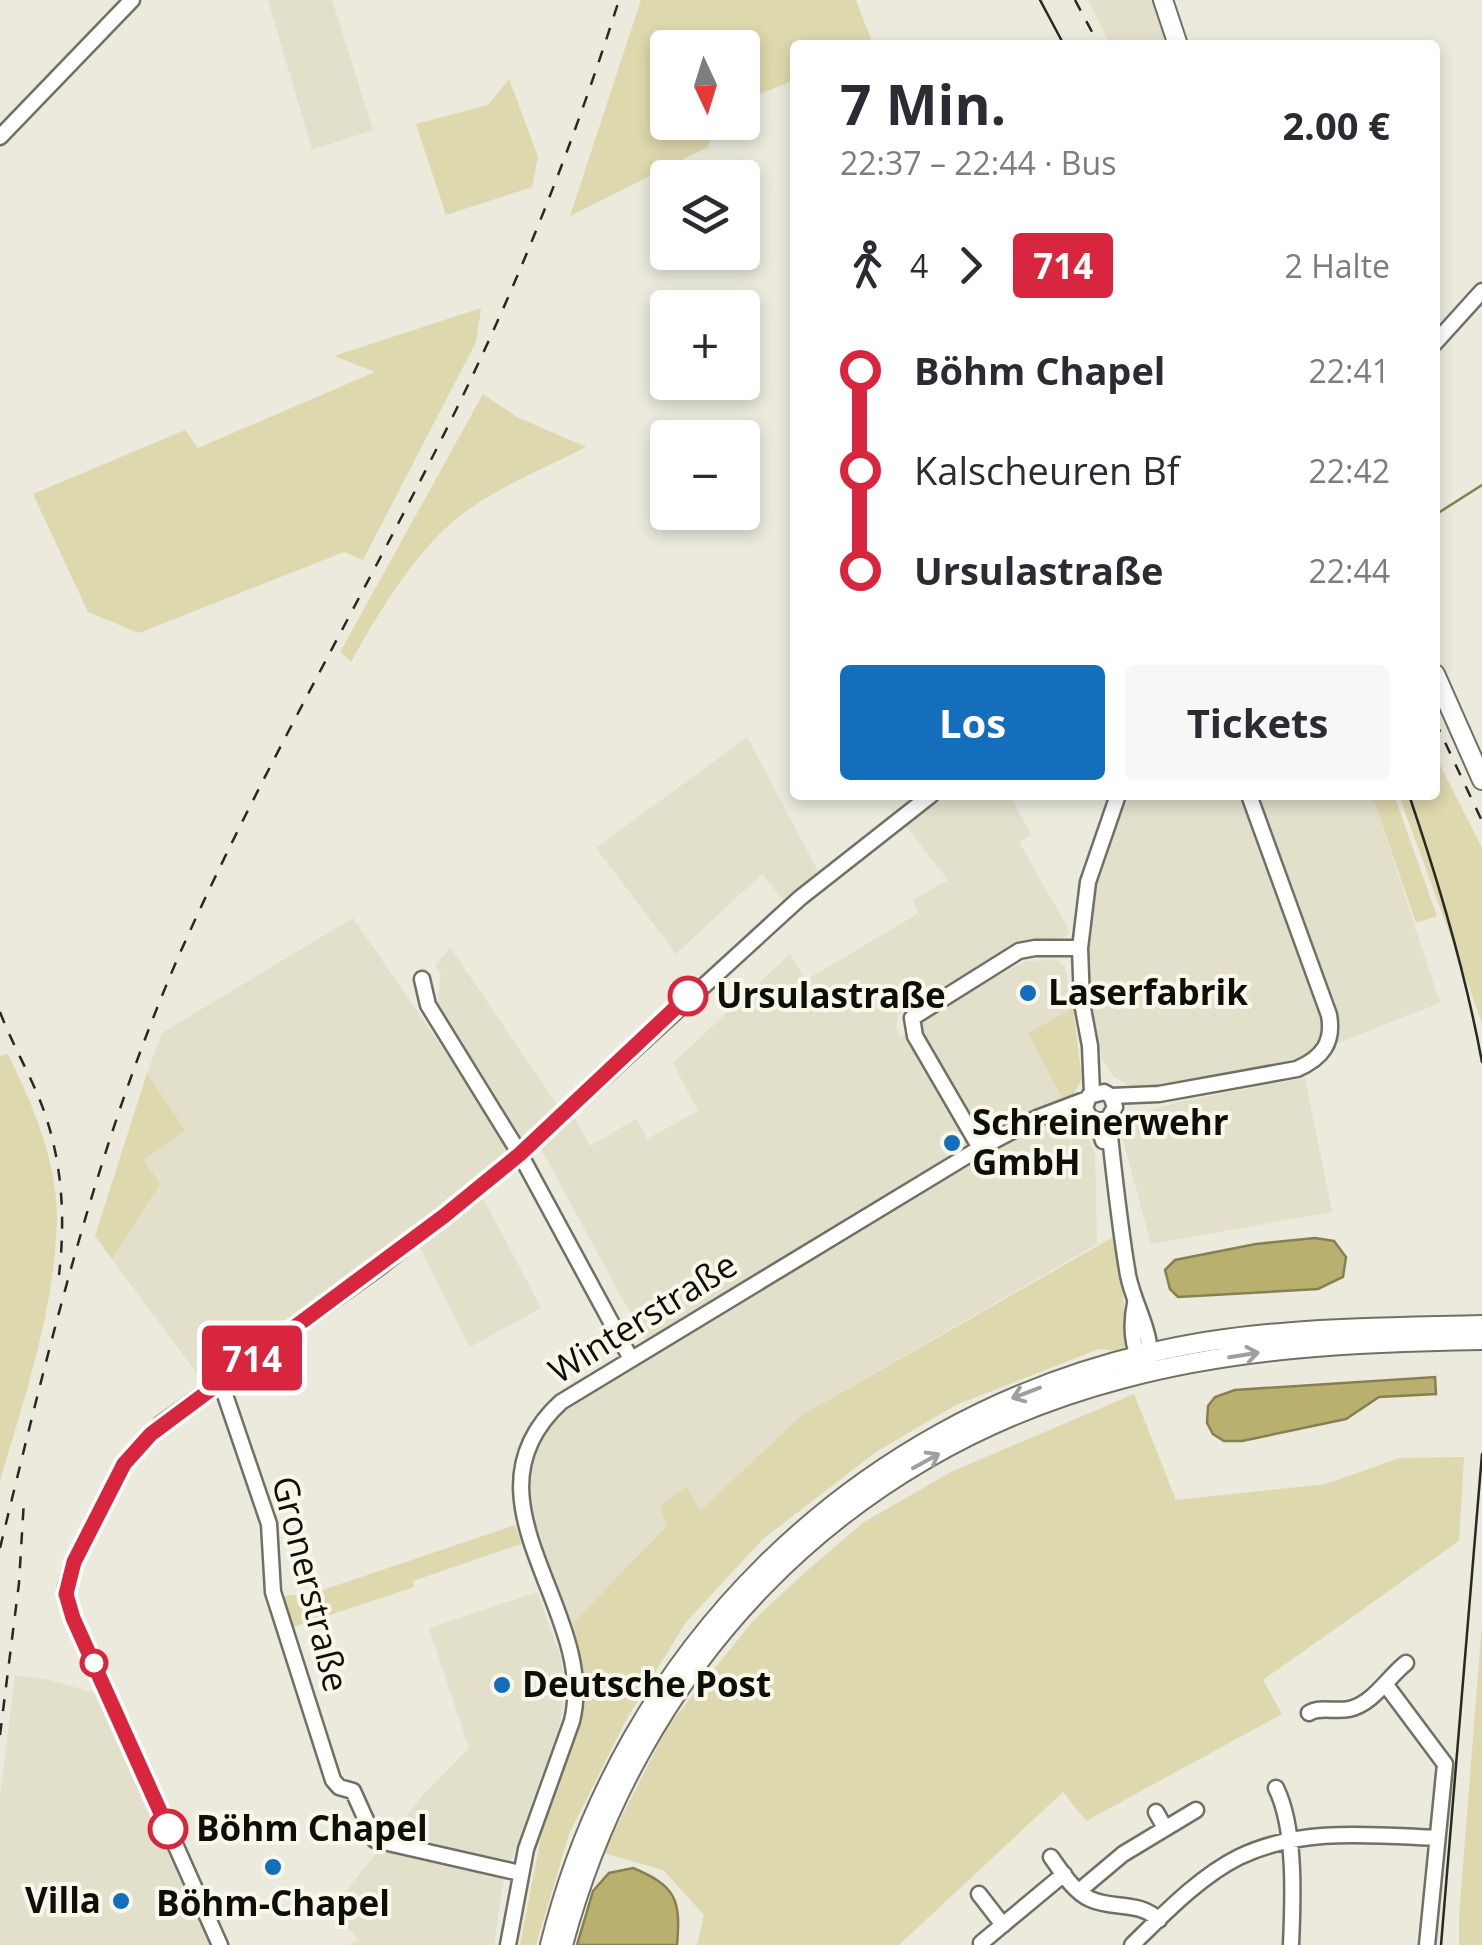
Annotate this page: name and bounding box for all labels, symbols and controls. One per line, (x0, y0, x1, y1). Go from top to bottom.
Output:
north arrow (650, 30, 760, 140)
map controls (650, 30, 760, 530)
text: 7 Min. (840, 66, 1006, 141)
text: 2.00 € (1282, 99, 1390, 151)
text: 22:37 – 22:44 · Bus (840, 141, 1116, 184)
button: layers (650, 160, 760, 270)
icon: walk (840, 238, 895, 293)
icon: forward (943, 238, 998, 293)
text: 714 (1033, 242, 1093, 289)
text: 4 (910, 244, 928, 287)
text: 2 Halte (1285, 244, 1390, 287)
button: + (650, 290, 760, 400)
text: Böhm Chapel (914, 344, 1165, 396)
text: 22:41 (1308, 349, 1390, 392)
button: − (650, 420, 760, 530)
text: Kalscheuren Bf (914, 444, 1180, 496)
text: 22:42 (1308, 449, 1390, 492)
text: Ursulastraße (914, 544, 1163, 596)
text: 22:44 (1308, 549, 1390, 592)
button: Los (840, 665, 1105, 780)
button: Tickets (1125, 665, 1390, 780)
place label: Laserfabrik (1048, 968, 1248, 1015)
place label: Ursulastraße (716, 971, 946, 1018)
marker: Ursulastraße (669, 977, 707, 1015)
marker: Laserfabrik (1017, 982, 1039, 1004)
place label: Schreinerwehr GmbH (972, 1098, 1229, 1185)
marker: Schreinerwehr GmbH (941, 1132, 963, 1154)
street label: Winterstraße (539, 1240, 745, 1393)
line badge: 714 (194, 1326, 310, 1390)
text: 714 (222, 1335, 282, 1382)
one-way arrow (1227, 1346, 1259, 1364)
one-way arrow (1011, 1385, 1042, 1403)
one-way arrow (911, 1450, 940, 1470)
street label: Gronerstraße (262, 1471, 361, 1696)
unlabelled marker (81, 1650, 107, 1676)
place label: Deutsche Post (522, 1660, 771, 1707)
marker: Deutsche Post (491, 1674, 513, 1696)
place label: Böhm Chapel (196, 1804, 428, 1851)
marker: Böhm Chapel (149, 1810, 187, 1848)
marker: Böhm-Chapel (262, 1856, 284, 1878)
place label: Villa (25, 1876, 101, 1923)
place label: Böhm-Chapel (156, 1879, 390, 1926)
marker: Villa (110, 1890, 132, 1912)

